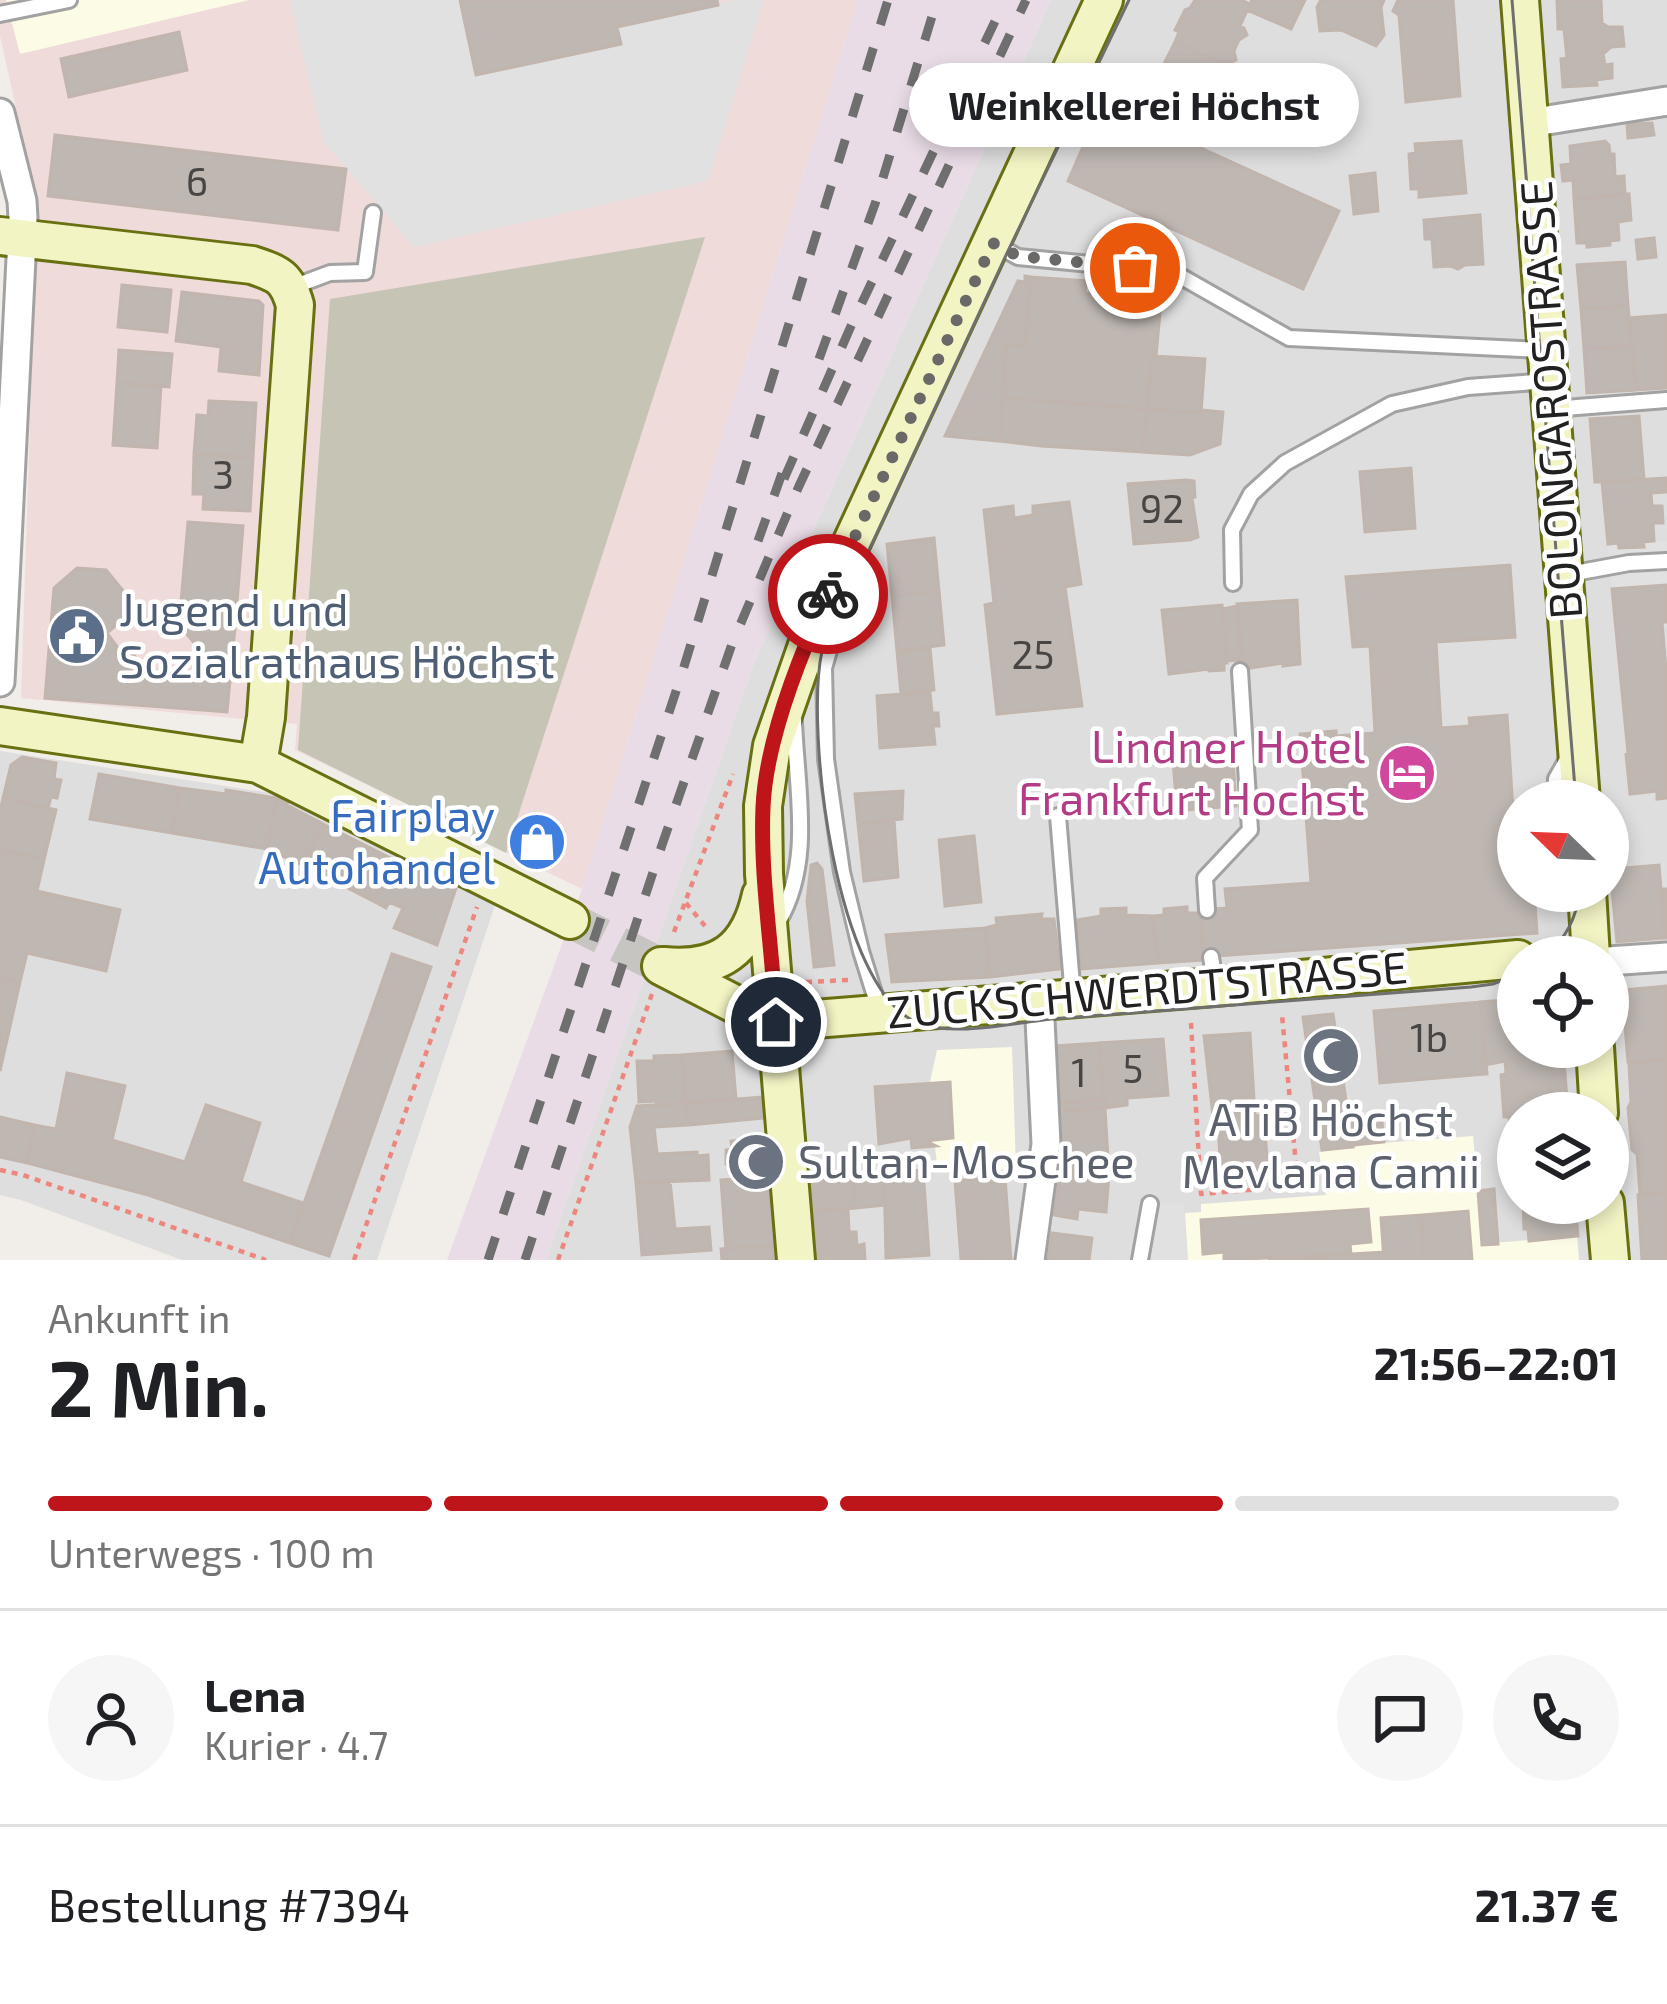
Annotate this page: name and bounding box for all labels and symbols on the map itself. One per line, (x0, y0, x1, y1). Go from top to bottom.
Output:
callout: Weinkellerei Höchst (910, 64, 1360, 148)
house number: 6 (186, 157, 208, 204)
street label: BOLONGAROSTRASSE (1507, 179, 1591, 621)
pin (1084, 217, 1186, 319)
house number: 3 (212, 450, 234, 497)
house number: 92 (1140, 484, 1184, 531)
courier (768, 534, 888, 654)
place label: Jugend und Sozialrathaus Höchst (119, 581, 555, 687)
public building icon: Jugend und Sozialrathaus Höchst (46, 605, 108, 667)
house number: 25 (1012, 630, 1054, 677)
place label: Lindner Hotel Frankfurt Hochst (1018, 718, 1365, 824)
hotel icon: Lindner Hotel Frankfurt Hochst (1376, 742, 1438, 804)
north arrow (1497, 780, 1629, 912)
place label: Fairplay Autohandel (258, 787, 495, 893)
shop icon: Fairplay Autohandel (506, 811, 568, 873)
street label: ZUCKSCHWERDTSTRASSE (884, 938, 1409, 1038)
pin (725, 971, 827, 1073)
house number: 1b (1410, 1013, 1448, 1060)
mosque icon: ATiB Höchst Mevlana Camii (1300, 1025, 1362, 1087)
house number: 5 (1123, 1044, 1143, 1091)
house number: 1 (1071, 1048, 1087, 1095)
place label: ATiB Höchst Mevlana Camii (1182, 1091, 1480, 1197)
mosque icon: Sultan-Moschee (725, 1131, 787, 1193)
place label: Sultan-Moschee (798, 1133, 1135, 1187)

